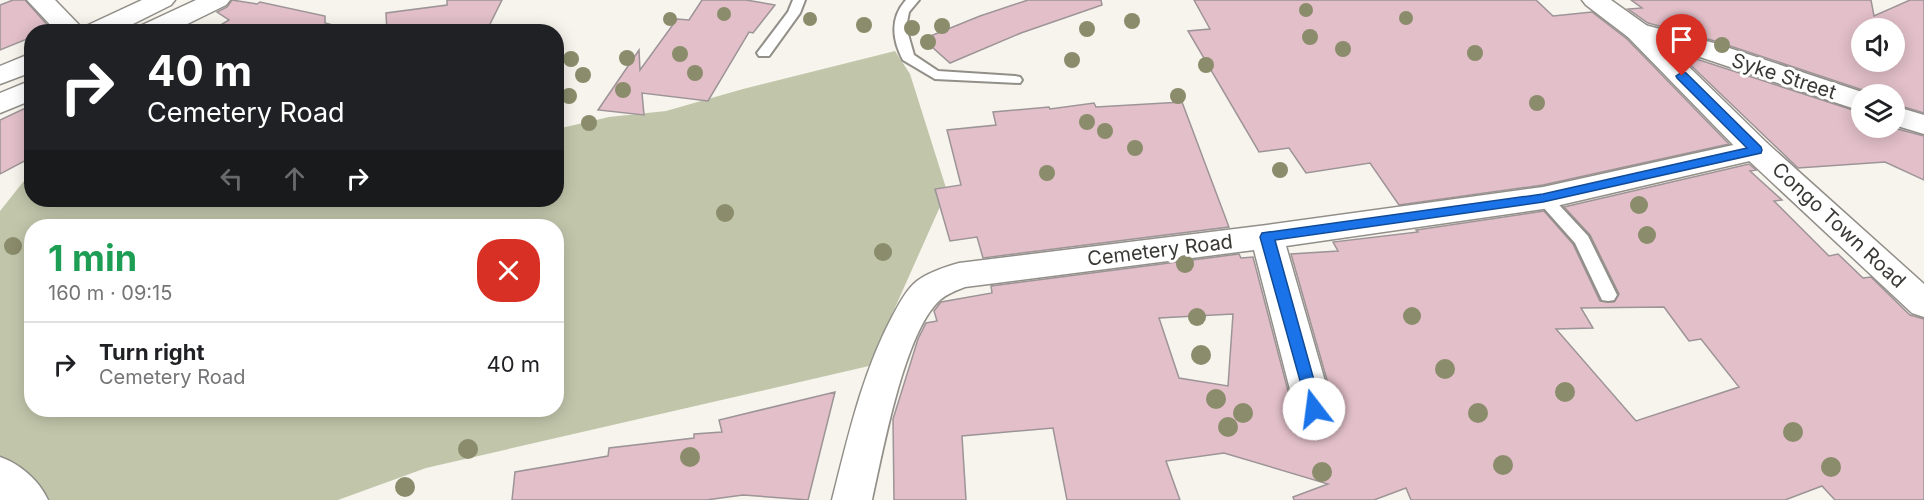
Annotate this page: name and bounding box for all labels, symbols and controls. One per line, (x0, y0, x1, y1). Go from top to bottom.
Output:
pin (1656, 14, 1707, 76)
map controls (1851, 18, 1905, 138)
button: sound (1851, 18, 1905, 72)
icon: arrive (1665, 23, 1698, 56)
text: 40 m (147, 45, 252, 96)
icon: right (48, 48, 126, 126)
street label: Syke Street (1729, 48, 1840, 104)
button: layers (1851, 84, 1905, 138)
text: Cemetery Road (147, 96, 345, 129)
street label: Congo Town Road (1767, 157, 1911, 293)
icon: left (215, 162, 248, 195)
icon: ahead (278, 162, 311, 195)
icon: right (341, 162, 374, 195)
street label: Cemetery Road (1086, 229, 1234, 271)
text: 1 min (48, 236, 137, 280)
button: close (477, 239, 540, 302)
text: 160 m · 09:15 (48, 281, 172, 305)
text: Turn right (99, 339, 205, 365)
icon: right (48, 348, 81, 381)
text: 40 m (486, 351, 540, 377)
text: Cemetery Road (99, 365, 245, 389)
position arrow (1282, 377, 1346, 441)

